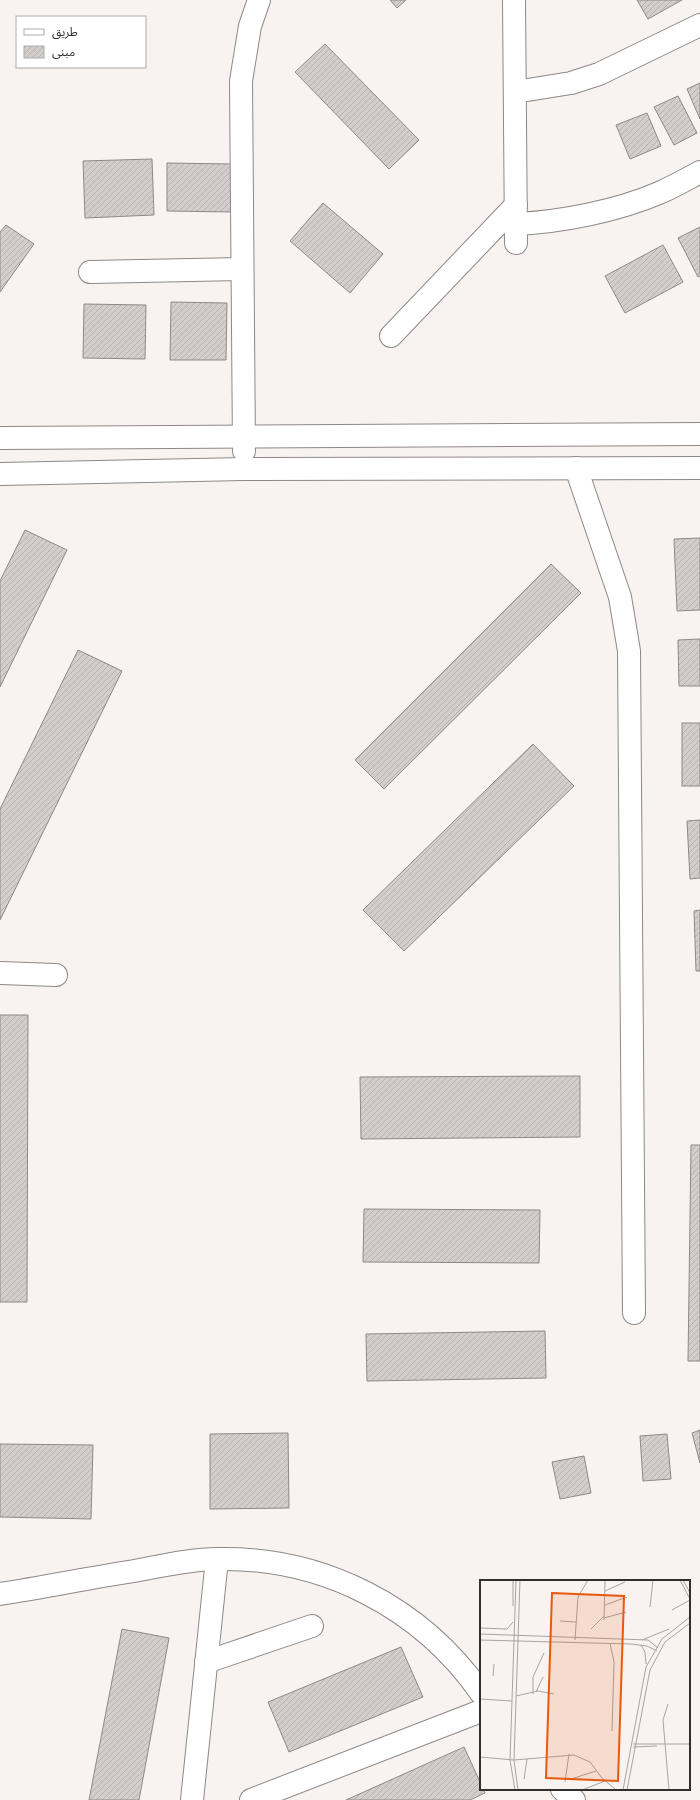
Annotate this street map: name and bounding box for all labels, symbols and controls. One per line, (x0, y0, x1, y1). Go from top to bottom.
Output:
legend (16, 16, 146, 68)
text: طريق (52, 25, 78, 40)
text: مبنى (52, 45, 75, 59)
inset map (480, 1580, 690, 1790)

